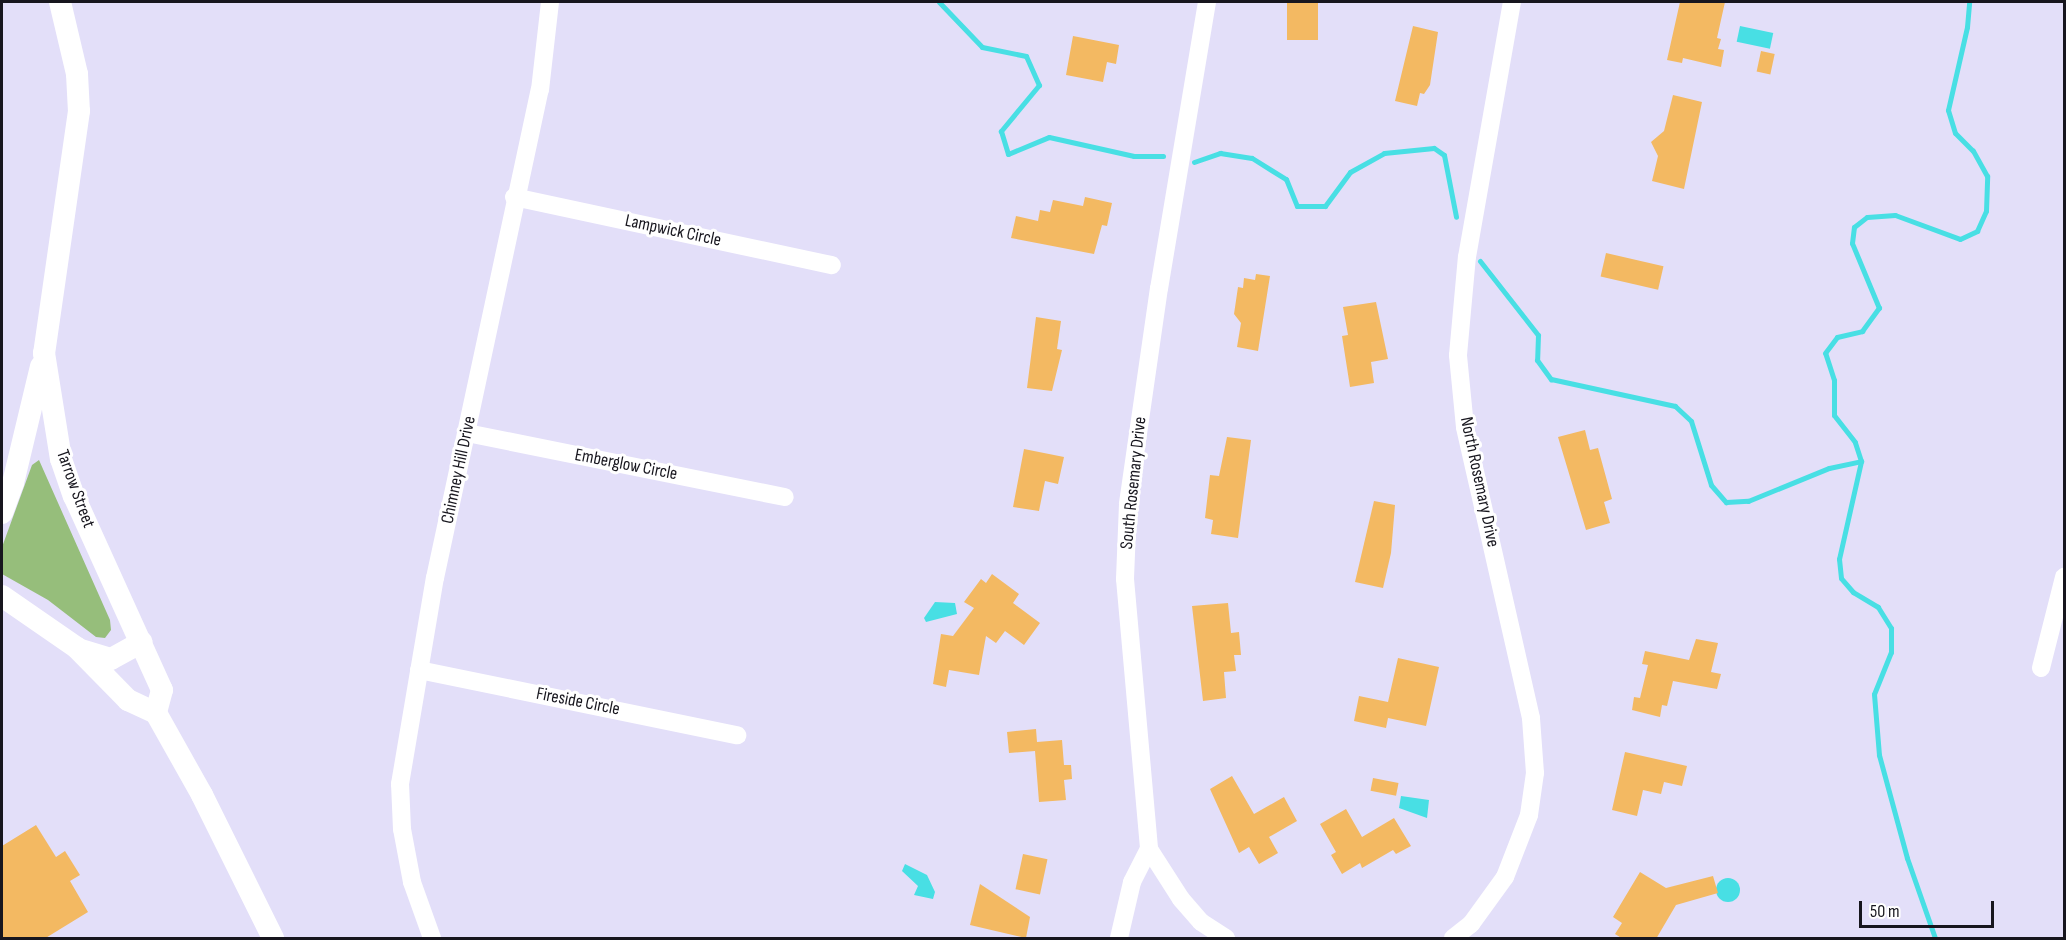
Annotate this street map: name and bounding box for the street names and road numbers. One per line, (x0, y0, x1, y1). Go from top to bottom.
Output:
street label: Lampwick Circle (623, 210, 723, 252)
street label: Chimney Hill Drive (437, 414, 481, 526)
street label: North Rosemary Drive (1455, 415, 1503, 549)
street label: South Rosemary Drive (1116, 416, 1152, 550)
street label: Emberglow Circle (573, 444, 679, 486)
street label: Tarrow Street (51, 447, 99, 531)
street label: Fireside Circle (534, 683, 622, 721)

